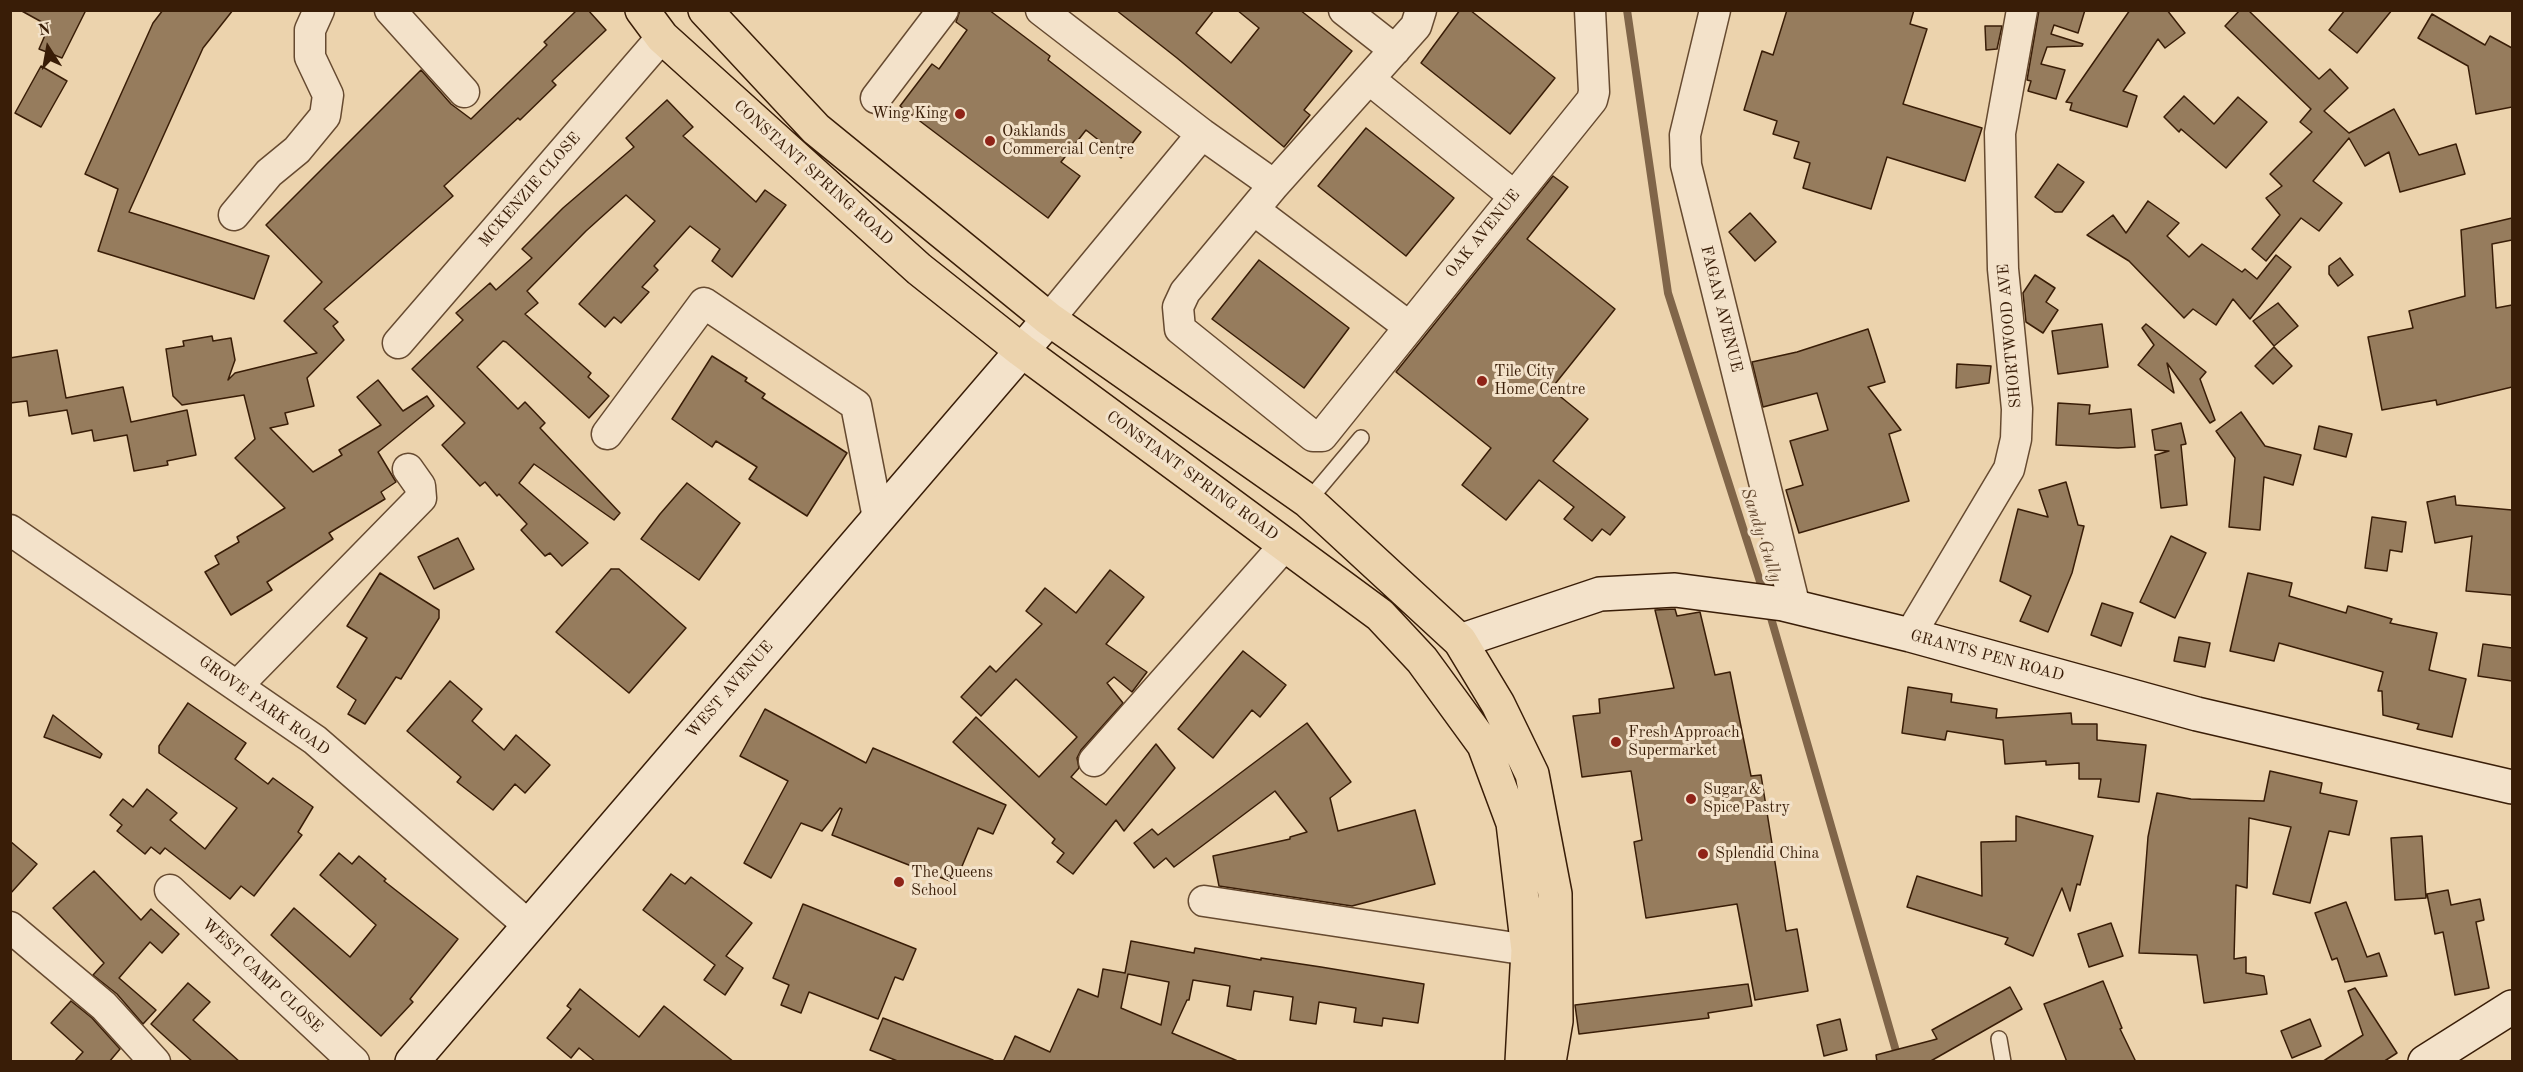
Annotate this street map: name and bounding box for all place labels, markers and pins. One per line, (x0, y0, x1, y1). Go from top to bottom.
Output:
place label: Wing King (872, 104, 948, 124)
marker: Wing King (953, 107, 967, 121)
place label: Oaklands Commercial Centre (1002, 122, 1134, 160)
marker: Oaklands Commercial Centre (983, 134, 997, 148)
place label: Tile City Home Centre (1494, 362, 1585, 400)
marker: Tile City Home Centre (1475, 374, 1489, 388)
place label: Fresh Approach Supermarket (1628, 723, 1740, 761)
marker: Fresh Approach Supermarket (1609, 735, 1623, 749)
place label: Sugar & Spice Pastry (1703, 780, 1790, 818)
marker: Sugar & Spice Pastry (1684, 792, 1698, 806)
place label: Splendid China (1715, 844, 1819, 864)
marker: Splendid China (1696, 847, 1710, 861)
place label: The Queens School (911, 863, 993, 901)
marker: The Queens School (892, 875, 906, 889)

